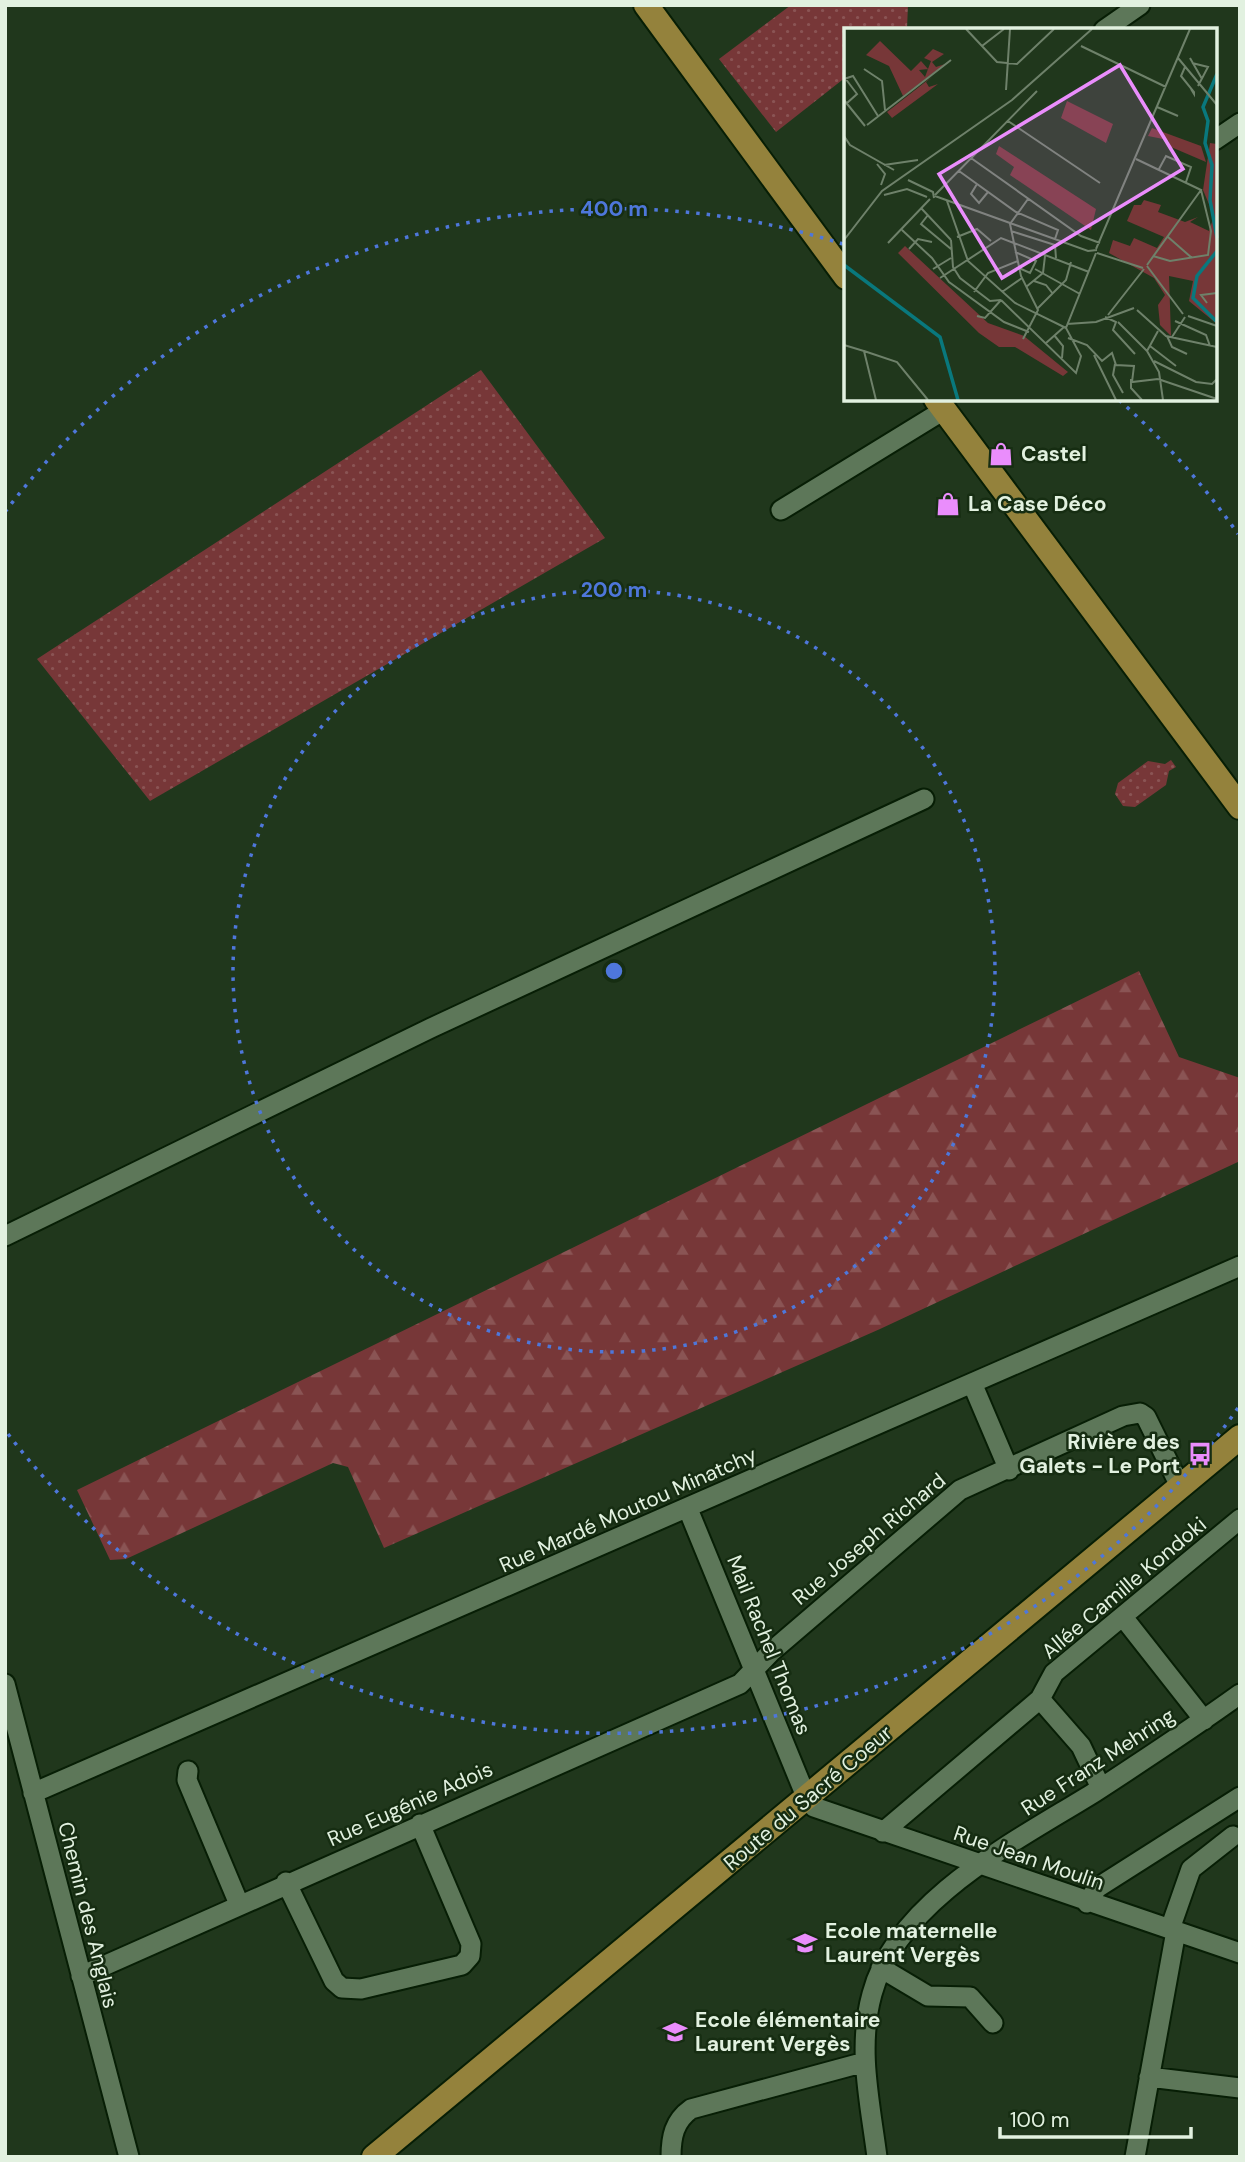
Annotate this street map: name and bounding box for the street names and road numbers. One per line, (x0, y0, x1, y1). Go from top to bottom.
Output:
street label: Rue Mardé Moutou Minatchy (495, 1440, 761, 1579)
street label: Rue Joseph Richard (787, 1467, 951, 1611)
street label: Allée Camille Kondoki (1036, 1511, 1212, 1665)
street label: Mail Rachel Thomas (720, 1551, 818, 1739)
street label: Rue Franz Mehring (1016, 1702, 1180, 1822)
street label: Route du Sacré Coeur (718, 1719, 898, 1877)
street label: Rue Eugénie Adois (323, 1755, 497, 1853)
street label: Chemin des Anglais (51, 1819, 125, 2011)
street label: Rue Jean Moulin (950, 1819, 1108, 1897)

